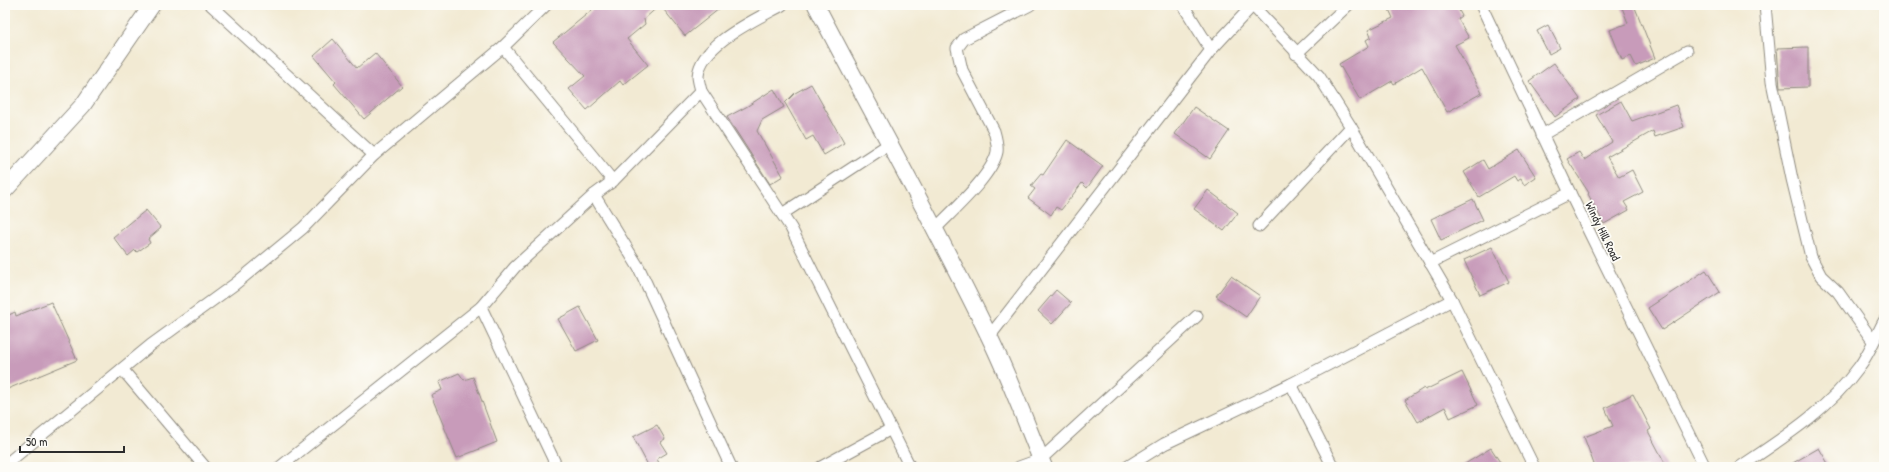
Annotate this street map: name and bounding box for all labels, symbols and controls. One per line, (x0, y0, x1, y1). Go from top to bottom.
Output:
street label: Windy Hill Road (1581, 199, 1625, 264)
scale bar (20, 428, 124, 454)
text: 50 m (26, 433, 47, 450)

